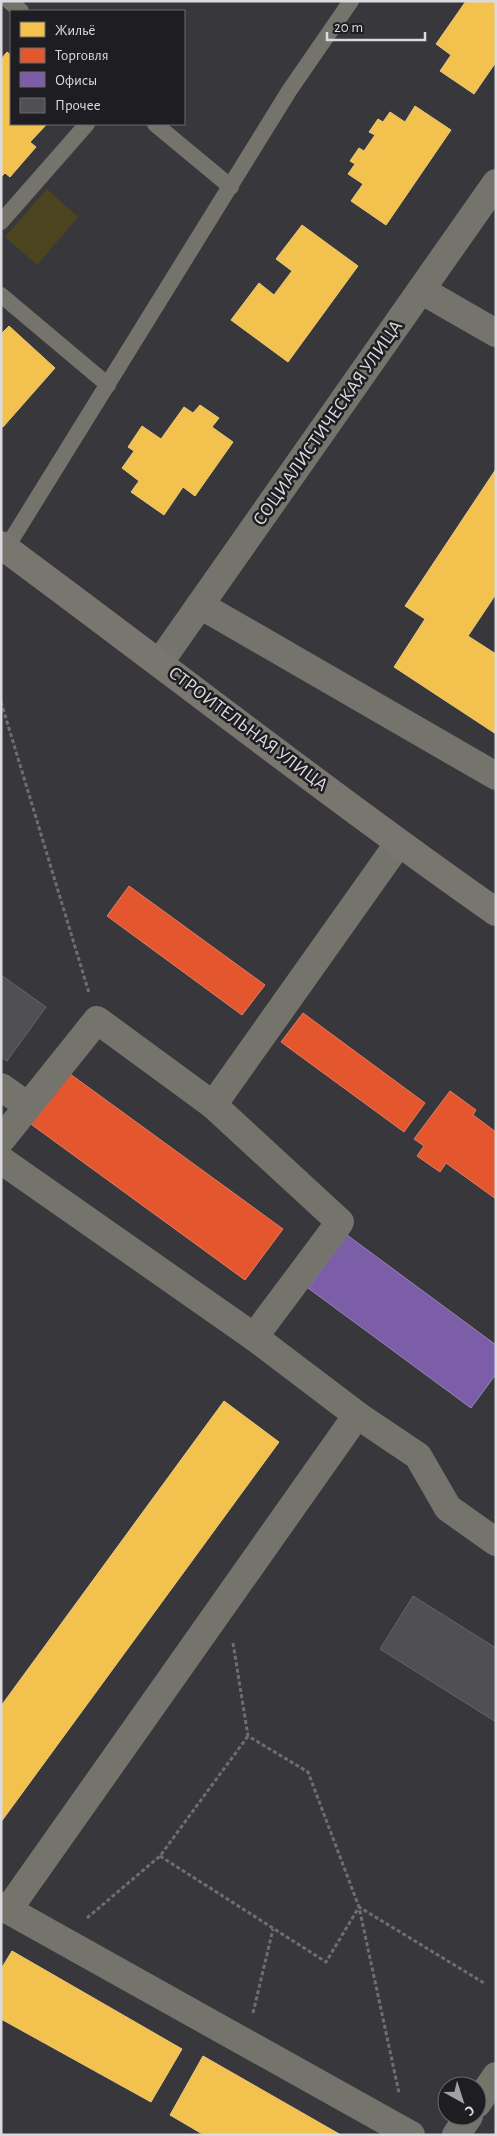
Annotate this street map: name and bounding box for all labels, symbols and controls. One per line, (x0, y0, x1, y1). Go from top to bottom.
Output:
legend (10, 10, 185, 125)
scale bar (327, 10, 424, 42)
text: 20 m (334, 20, 363, 35)
text: Жильё (55, 23, 95, 38)
text: Торговля (55, 48, 109, 63)
text: Офисы (55, 73, 97, 88)
text: Прочее (55, 98, 101, 113)
street label: СОЦИАЛИСТИЧЕСКАЯ УЛИЦА (250, 317, 406, 529)
street label: СТРОИТЕЛЬНАЯ УЛИЦА (165, 663, 331, 795)
north arrow (437, 2076, 487, 2126)
text: С (462, 2102, 477, 2118)

